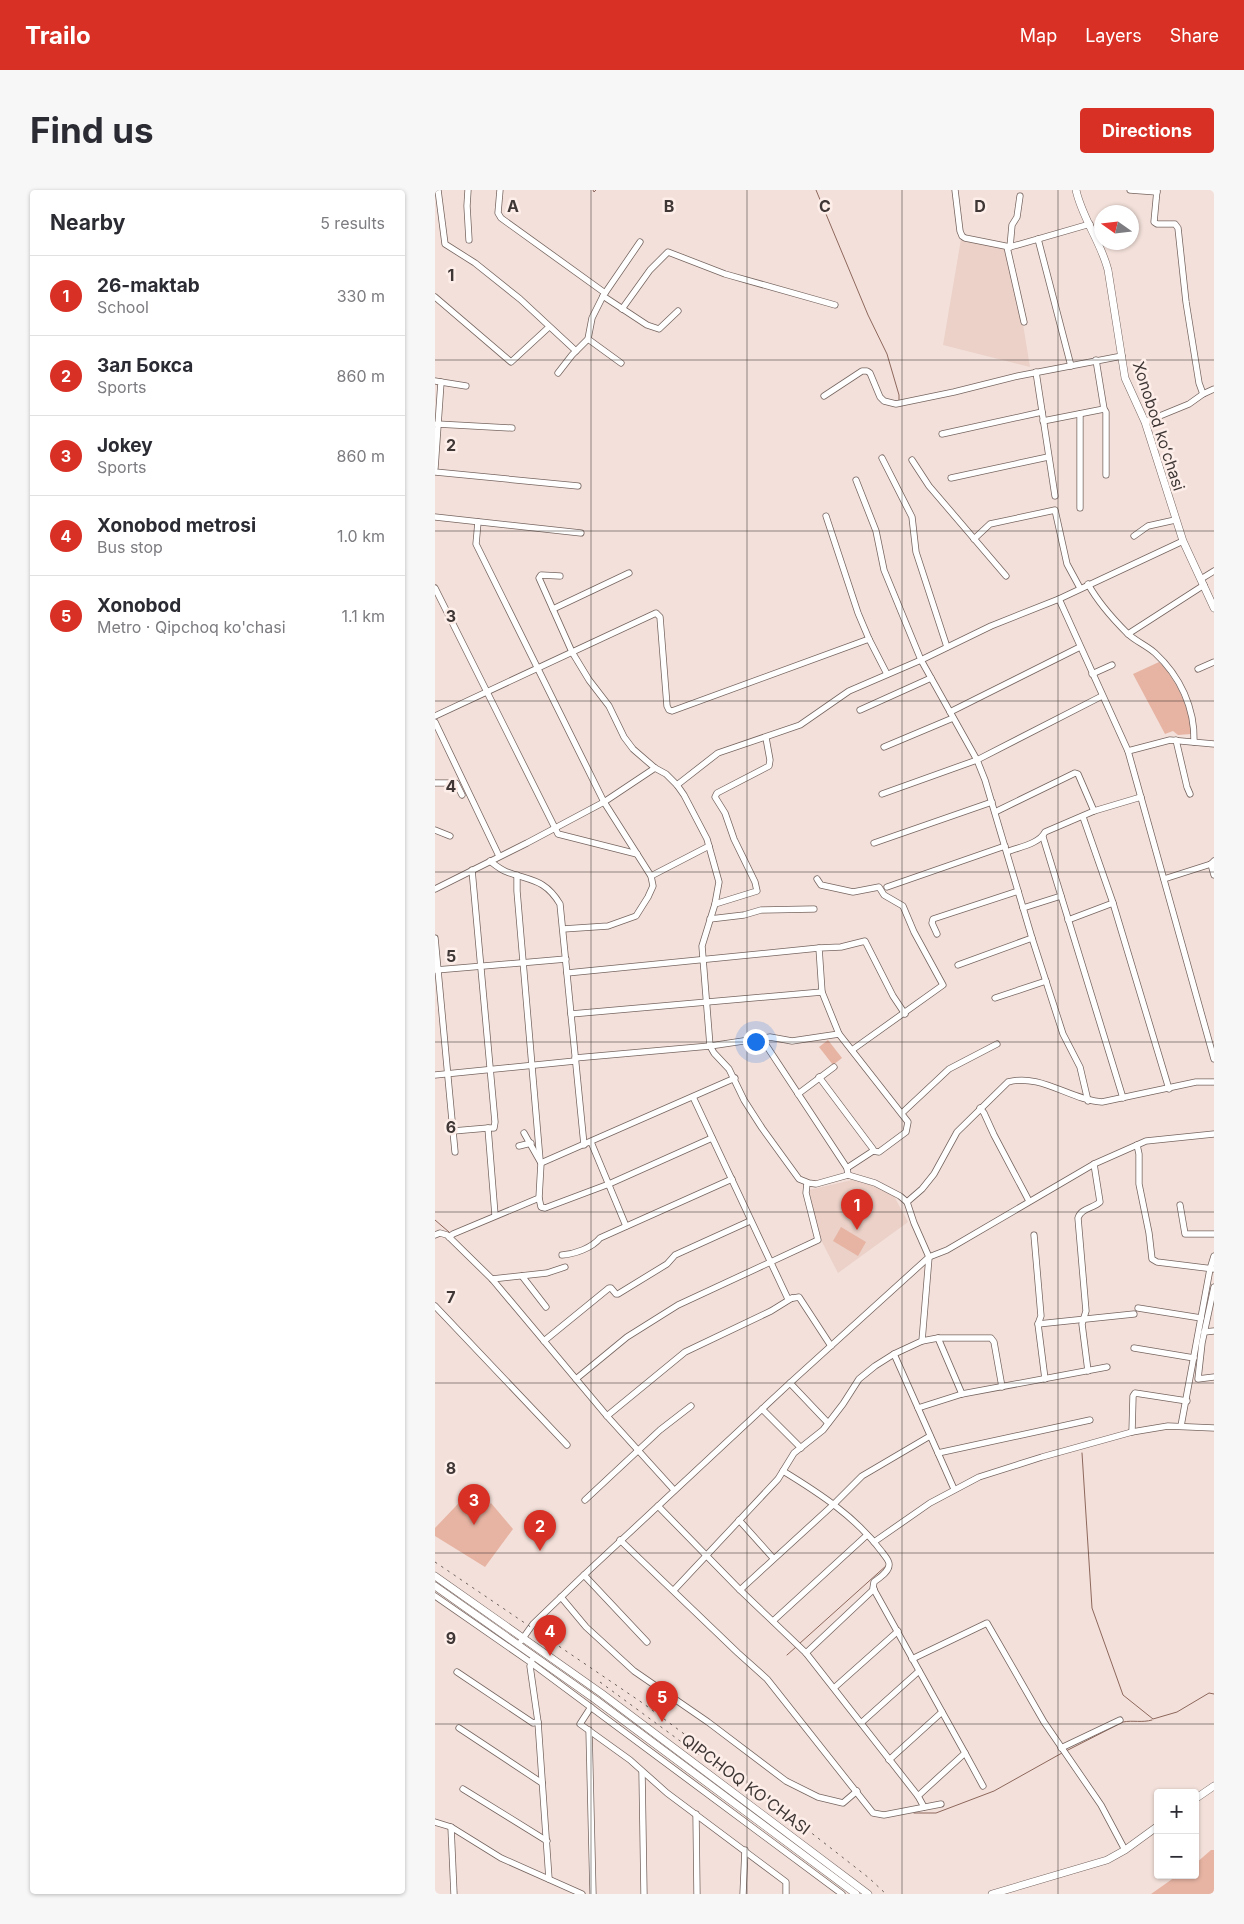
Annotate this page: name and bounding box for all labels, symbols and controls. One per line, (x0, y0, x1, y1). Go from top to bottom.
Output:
text: Trailo (25, 21, 91, 50)
text: Map (1020, 25, 1057, 46)
text: Layers (1085, 25, 1142, 46)
text: Share (1170, 25, 1219, 46)
button: Directions (1080, 108, 1214, 153)
text: Find us (30, 109, 154, 151)
text: A (507, 196, 519, 216)
text: B (664, 196, 674, 216)
text: C (819, 196, 831, 216)
text: D (974, 196, 986, 216)
north arrow (1094, 205, 1139, 250)
text: Nearby (50, 210, 125, 235)
text: 5 results (320, 213, 385, 233)
text: 1 (448, 265, 454, 285)
text: 26-maktab (97, 274, 200, 297)
text: 1 (63, 286, 69, 306)
text: 330 m (337, 286, 385, 306)
text: School (97, 297, 149, 317)
text: Зал Бокса (97, 354, 193, 377)
street label: Xonobod koʻchasi (1129, 359, 1189, 493)
text: 2 (61, 366, 71, 386)
text: 860 m (337, 366, 385, 386)
text: Sports (97, 377, 146, 397)
text: Jokey (97, 434, 153, 457)
text: 2 (446, 435, 456, 455)
text: 3 (61, 446, 71, 466)
text: 860 m (337, 446, 385, 466)
text: Sports (97, 457, 146, 477)
text: Xonobod metrosi (97, 514, 256, 537)
text: 4 (61, 526, 71, 546)
text: 1.0 km (337, 526, 385, 546)
text: Bus stop (97, 537, 163, 557)
text: Xonobod (97, 594, 181, 617)
text: 5 (61, 606, 71, 626)
text: 1.1 km (341, 606, 385, 626)
text: 3 (446, 606, 456, 626)
text: Metro · Qipchoq ko'chasi (97, 617, 286, 637)
text: 4 (446, 776, 457, 796)
text: 5 (446, 946, 456, 966)
your location (743, 1029, 769, 1055)
text: 6 (446, 1117, 456, 1137)
pin: 1 (841, 1189, 873, 1230)
text: 7 (446, 1287, 456, 1307)
text: 8 (446, 1458, 456, 1478)
pin: 3 (458, 1484, 490, 1525)
pin: 2 (524, 1510, 556, 1551)
pin: 4 (534, 1615, 566, 1656)
text: 9 (446, 1628, 456, 1648)
pin: 5 (646, 1681, 678, 1722)
street label: QIPCHOQ KO'CHASI (678, 1729, 814, 1839)
map controls (1154, 1789, 1199, 1879)
button: + (1154, 1789, 1199, 1834)
button: − (1154, 1834, 1199, 1879)

